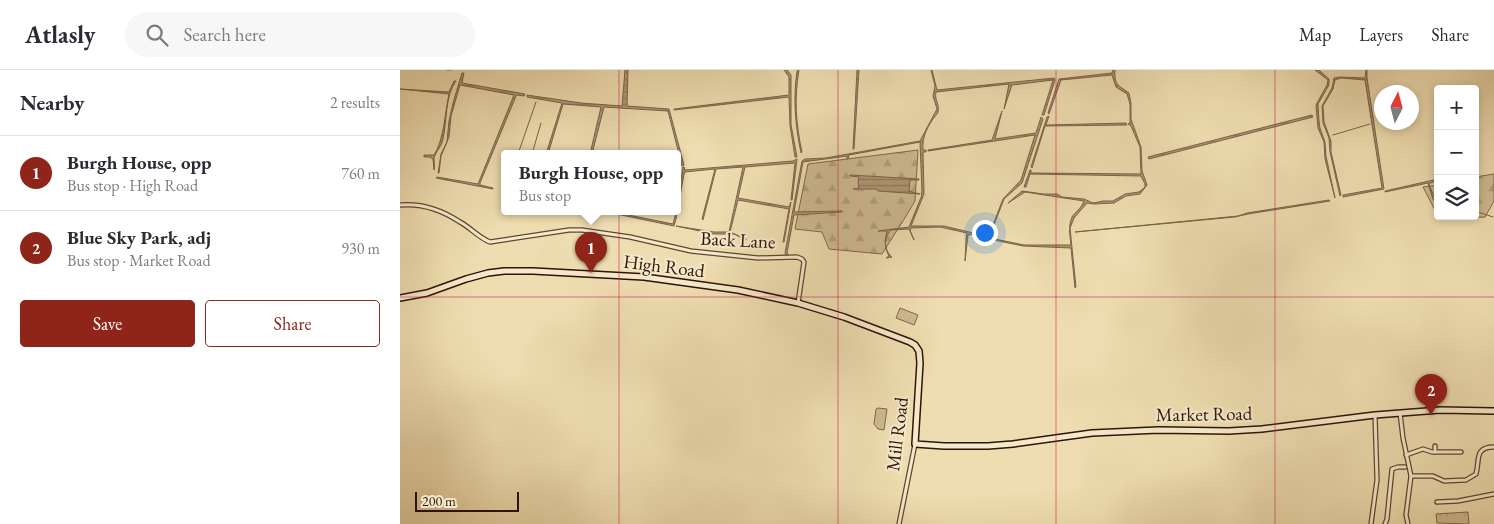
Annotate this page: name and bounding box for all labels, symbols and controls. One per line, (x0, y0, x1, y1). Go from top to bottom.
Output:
search box (125, 12, 475, 57)
text: Atlasly (25, 19, 95, 50)
icon: search (143, 21, 171, 49)
text: Search here (183, 22, 266, 47)
text: Map (1299, 23, 1331, 46)
text: Layers (1359, 23, 1403, 46)
text: Share (1431, 23, 1469, 46)
north arrow (1374, 85, 1419, 130)
map controls (1434, 85, 1479, 220)
button: + (1434, 85, 1479, 130)
text: Nearby (20, 89, 84, 116)
text: 2 results (330, 92, 380, 113)
button: − (1434, 130, 1479, 175)
text: Burgh House, opp (67, 150, 212, 175)
popup (501, 150, 681, 215)
text: Burgh House, opp (519, 160, 663, 185)
text: 1 (32, 163, 40, 184)
text: 760 m (341, 163, 380, 184)
text: Bus stop · High Road (67, 175, 198, 196)
button: layers (1434, 175, 1479, 220)
text: Bus stop (519, 185, 571, 206)
your location (972, 220, 998, 246)
text: Blue Sky Park, adj (67, 225, 211, 250)
street label: Back Lane (700, 226, 776, 254)
pin: 1 (575, 232, 607, 273)
text: 2 (32, 238, 40, 259)
text: 930 m (341, 238, 380, 259)
street label: High Road (622, 249, 706, 283)
text: Bus stop · Market Road (67, 250, 211, 271)
button: Save (20, 300, 195, 347)
button: Share (205, 300, 380, 347)
pin: 2 (1415, 374, 1447, 415)
street label: Mill Road (880, 395, 914, 472)
street label: Market Road (1156, 401, 1253, 427)
scale bar (415, 489, 519, 512)
text: 200 m (422, 492, 456, 510)

